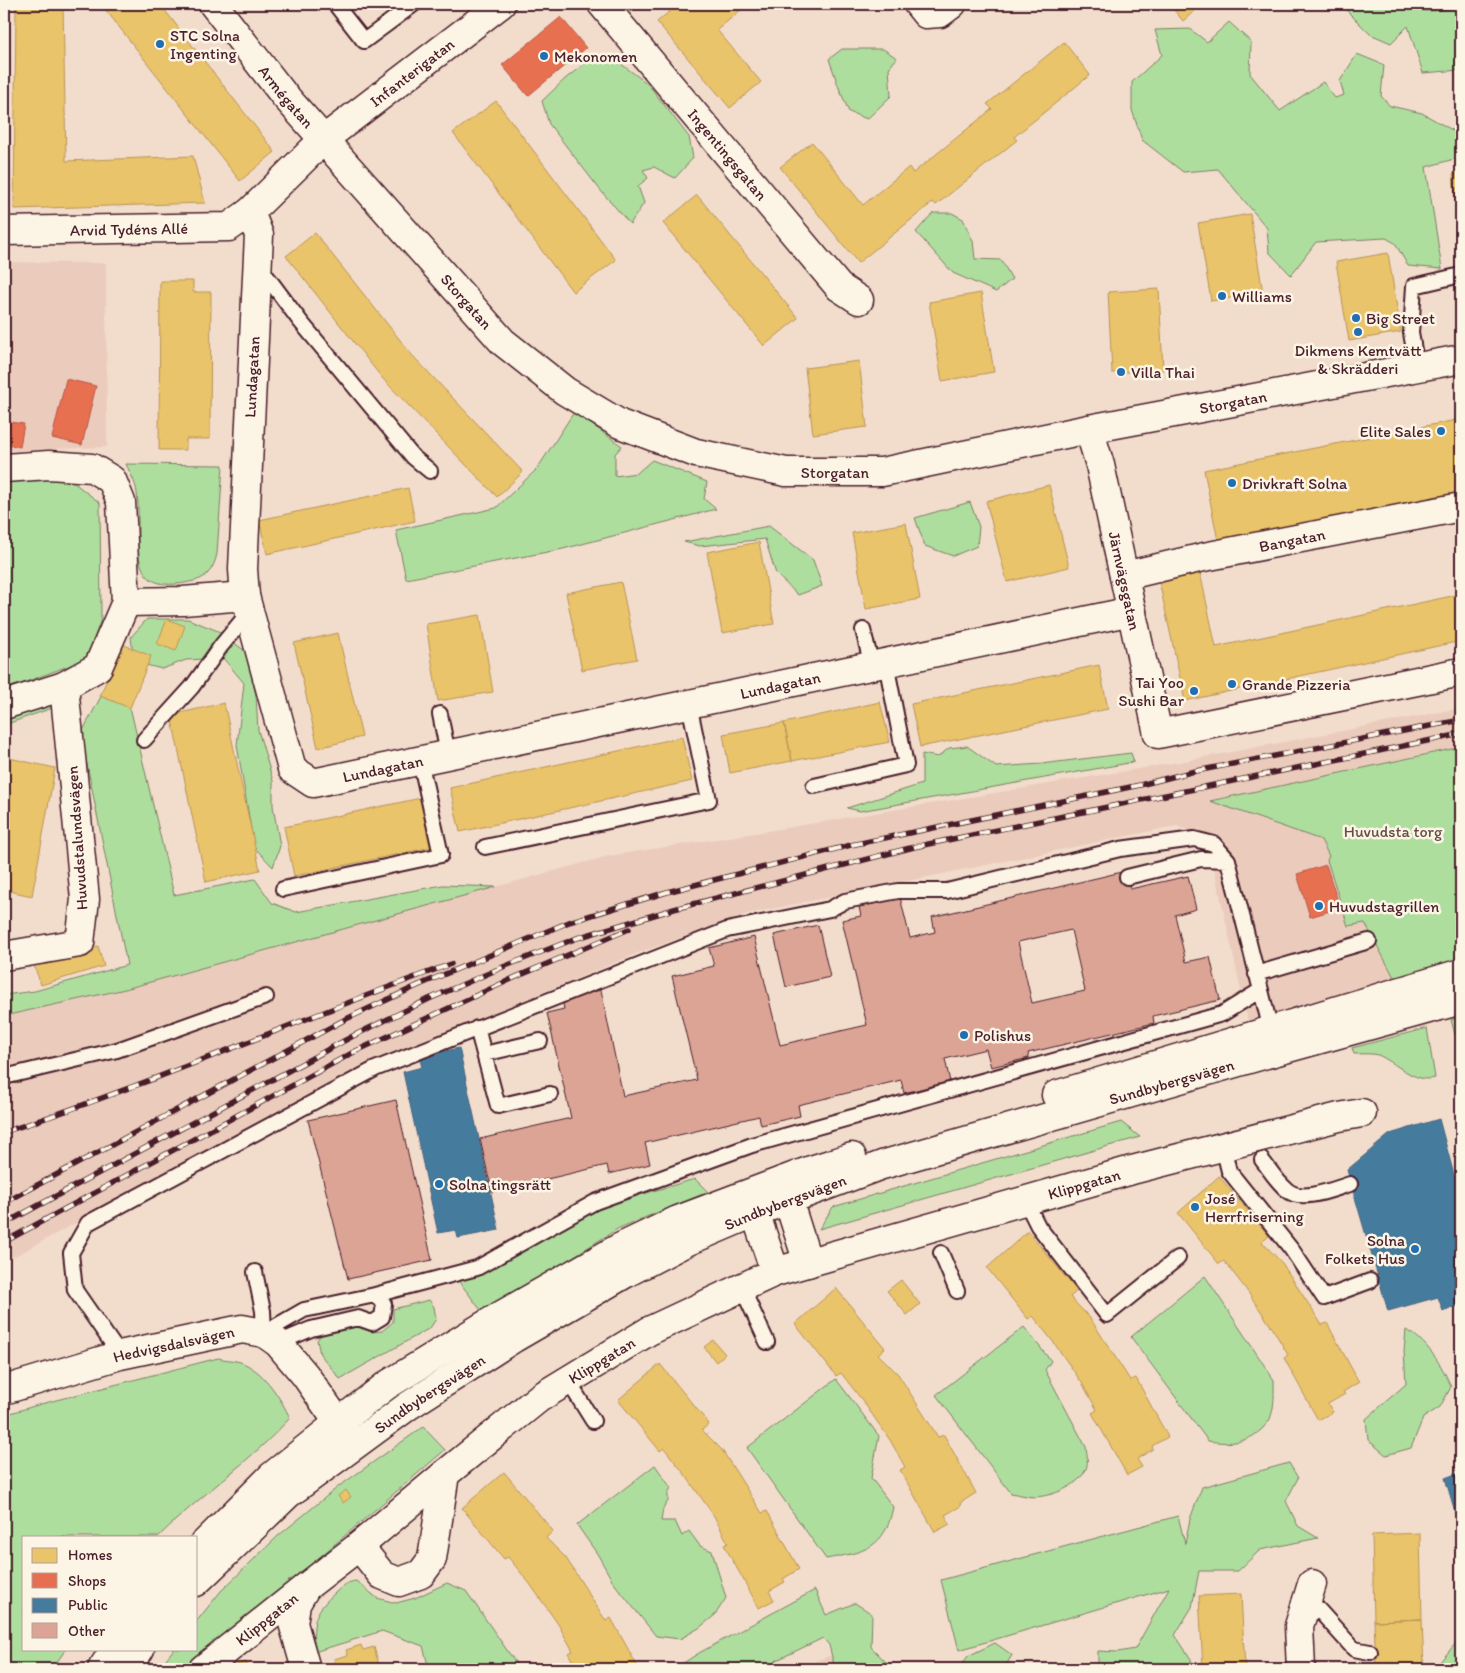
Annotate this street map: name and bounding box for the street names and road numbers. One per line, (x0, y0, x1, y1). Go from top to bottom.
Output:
street label: Infanterigatan (366, 34, 458, 110)
street label: Armégatan (255, 61, 318, 132)
street label: Ingentingsgatan (684, 105, 772, 204)
street label: Arvid Tydéns Allé (70, 218, 188, 239)
street label: Storgatan (437, 269, 497, 333)
street label: Lundagatan (240, 335, 264, 418)
street label: Storgatan (1198, 386, 1269, 418)
street label: Storgatan (801, 463, 870, 482)
street label: Bangatan (1257, 524, 1327, 556)
street label: Järnvägsgatan (1105, 529, 1145, 632)
street label: Lundagatan (738, 667, 823, 703)
street label: Lundagatan (341, 751, 425, 786)
street label: Huvudstalundsvägen (62, 765, 92, 911)
street label: Sundbybergsvägen (1107, 1054, 1237, 1108)
street label: Klippgatan (1045, 1164, 1122, 1203)
street label: Sundbybergsvägen (721, 1170, 849, 1234)
street label: Hedvigsdalsvägen (111, 1321, 236, 1366)
street label: Klippgatan (565, 1332, 638, 1387)
street label: Sundbybergsvägen (370, 1349, 489, 1437)
street label: Klippgatan (231, 1588, 302, 1649)

